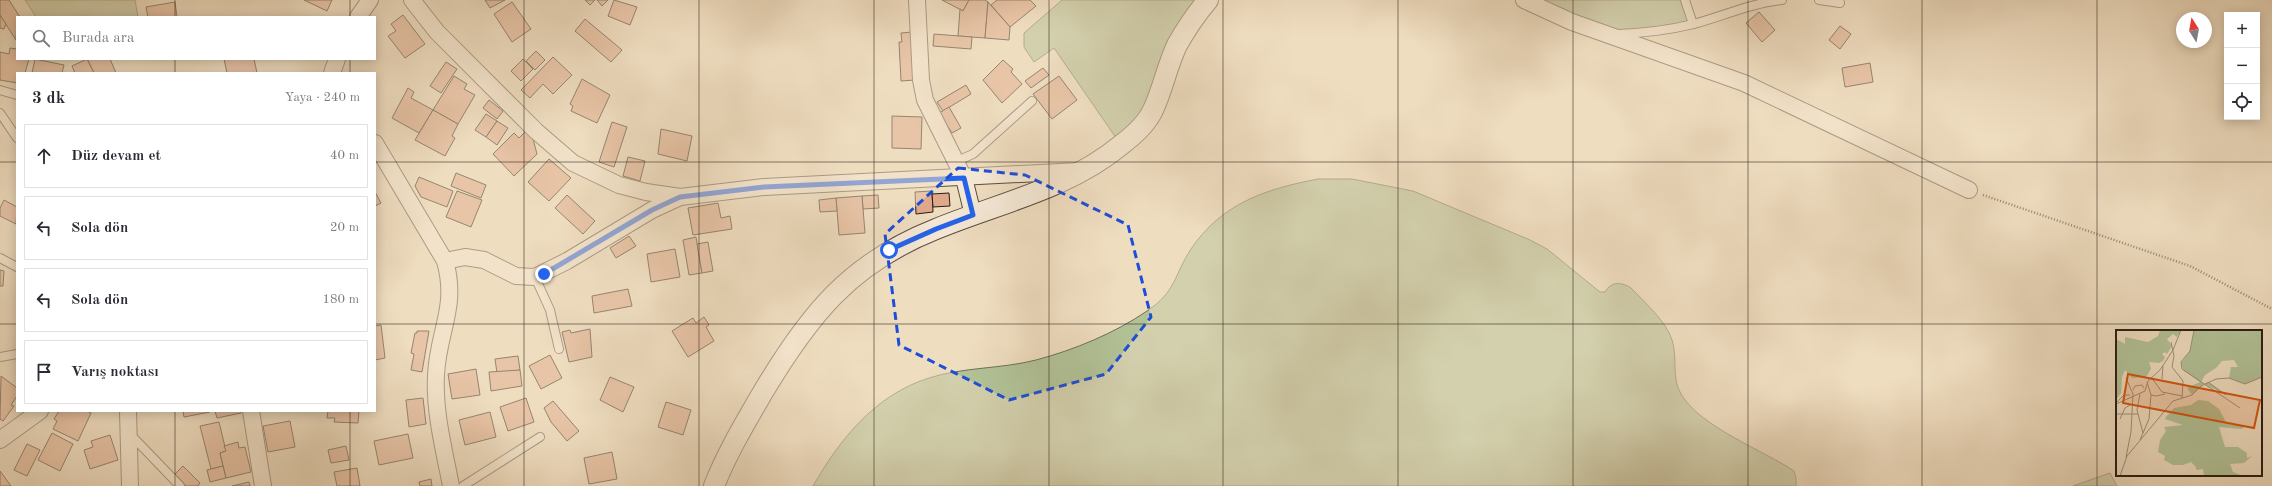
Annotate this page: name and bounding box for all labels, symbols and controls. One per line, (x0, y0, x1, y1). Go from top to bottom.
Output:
north arrow (2176, 12, 2212, 48)
map controls (2224, 12, 2260, 120)
button: + (2224, 12, 2260, 48)
search box (16, 16, 376, 60)
icon: search (30, 27, 52, 49)
text: Burada ara (62, 31, 134, 46)
button: − (2224, 48, 2260, 84)
button: locate (2224, 84, 2260, 120)
text: 3 dk (32, 90, 65, 107)
text: Yaya · 240 m (285, 91, 360, 104)
icon: ahead (33, 145, 55, 167)
text: Düz devam et (71, 149, 161, 164)
text: 40 m (330, 149, 359, 162)
icon: left (33, 217, 55, 239)
text: Sola dön (71, 221, 128, 236)
text: 20 m (330, 221, 359, 234)
route start (880, 241, 898, 259)
route end (535, 265, 553, 283)
icon: left (33, 289, 55, 311)
text: Sola dön (71, 293, 128, 308)
text: 180 m (322, 293, 359, 306)
inset map (2116, 330, 2262, 476)
icon: arrive (33, 361, 55, 383)
text: Varış noktası (71, 365, 159, 380)

